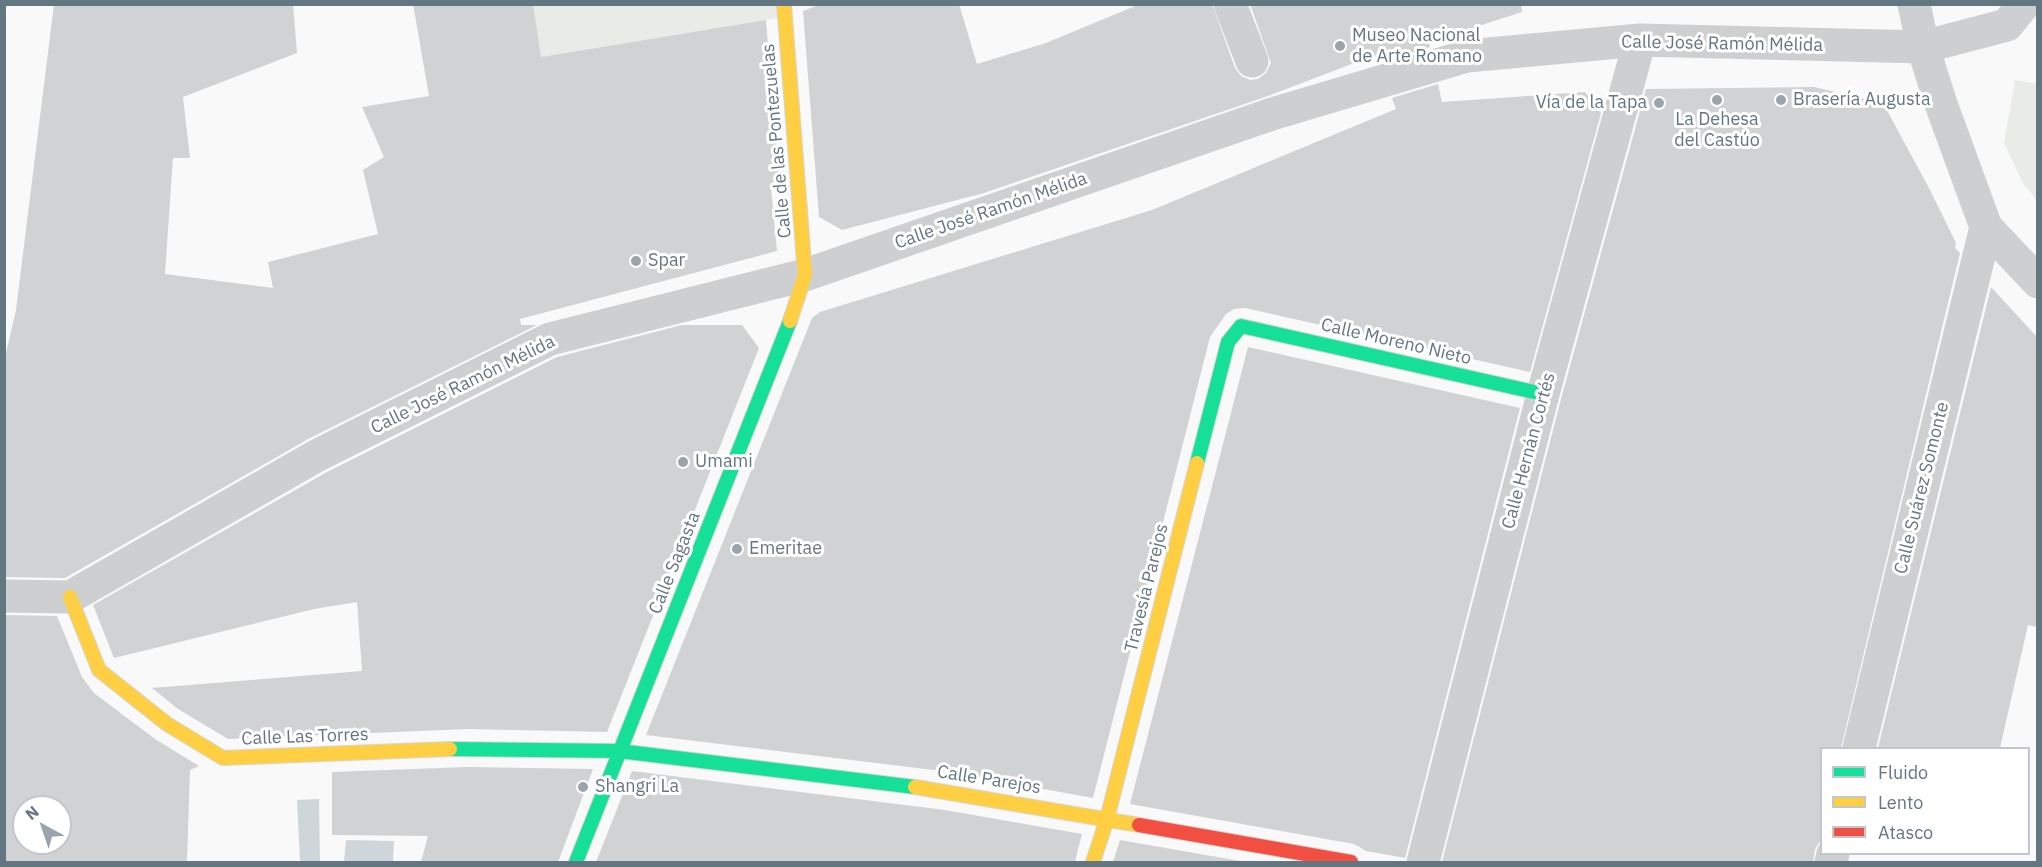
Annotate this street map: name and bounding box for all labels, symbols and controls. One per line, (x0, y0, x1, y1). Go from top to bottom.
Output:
place label: Museo Nacional de Arte Romano (1352, 25, 1482, 68)
street label: Calle José Ramón Mélida (1621, 31, 1823, 57)
marker: Museo Nacional de Arte Romano (1333, 39, 1347, 53)
street label: Calle de las Pontezuelas (758, 43, 796, 239)
place label: Brasería Augusta (1793, 89, 1931, 111)
place label: Vía de la Tapa (1536, 92, 1647, 114)
marker: La Dehesa del Castúo (1710, 93, 1724, 107)
marker: Brasería Augusta (1774, 93, 1788, 107)
marker: Vía de la Tapa (1652, 96, 1666, 110)
place label: La Dehesa del Castúo (1674, 109, 1760, 152)
street label: Calle José Ramón Mélida (892, 168, 1090, 254)
place label: Spar (648, 250, 685, 272)
marker: Spar (629, 254, 643, 268)
street label: Calle Moreno Nieto (1319, 314, 1473, 370)
street label: Calle José Ramón Mélida (368, 331, 558, 439)
street label: Calle Hernán Cortés (1498, 370, 1560, 532)
street label: Calle Suárez Somonte (1890, 400, 1954, 576)
place label: Umami (695, 451, 753, 473)
marker: Umami (676, 455, 690, 469)
street label: Calle Sagasta (645, 509, 705, 617)
street label: Travesía Parejos (1121, 522, 1173, 654)
place label: Emeritae (749, 538, 822, 560)
marker: Emeritae (730, 542, 744, 556)
street label: Calle Las Torres (241, 724, 369, 750)
legend (1820, 747, 2030, 855)
street label: Calle Parejos (936, 761, 1042, 799)
text: Fluido (1878, 761, 1928, 784)
place label: Shangri La (595, 776, 679, 798)
marker: Shangri La (576, 780, 590, 794)
text: Lento (1878, 791, 1923, 814)
north arrow (12, 795, 72, 855)
text: N (21, 801, 43, 824)
text: Atasco (1878, 821, 1933, 844)

